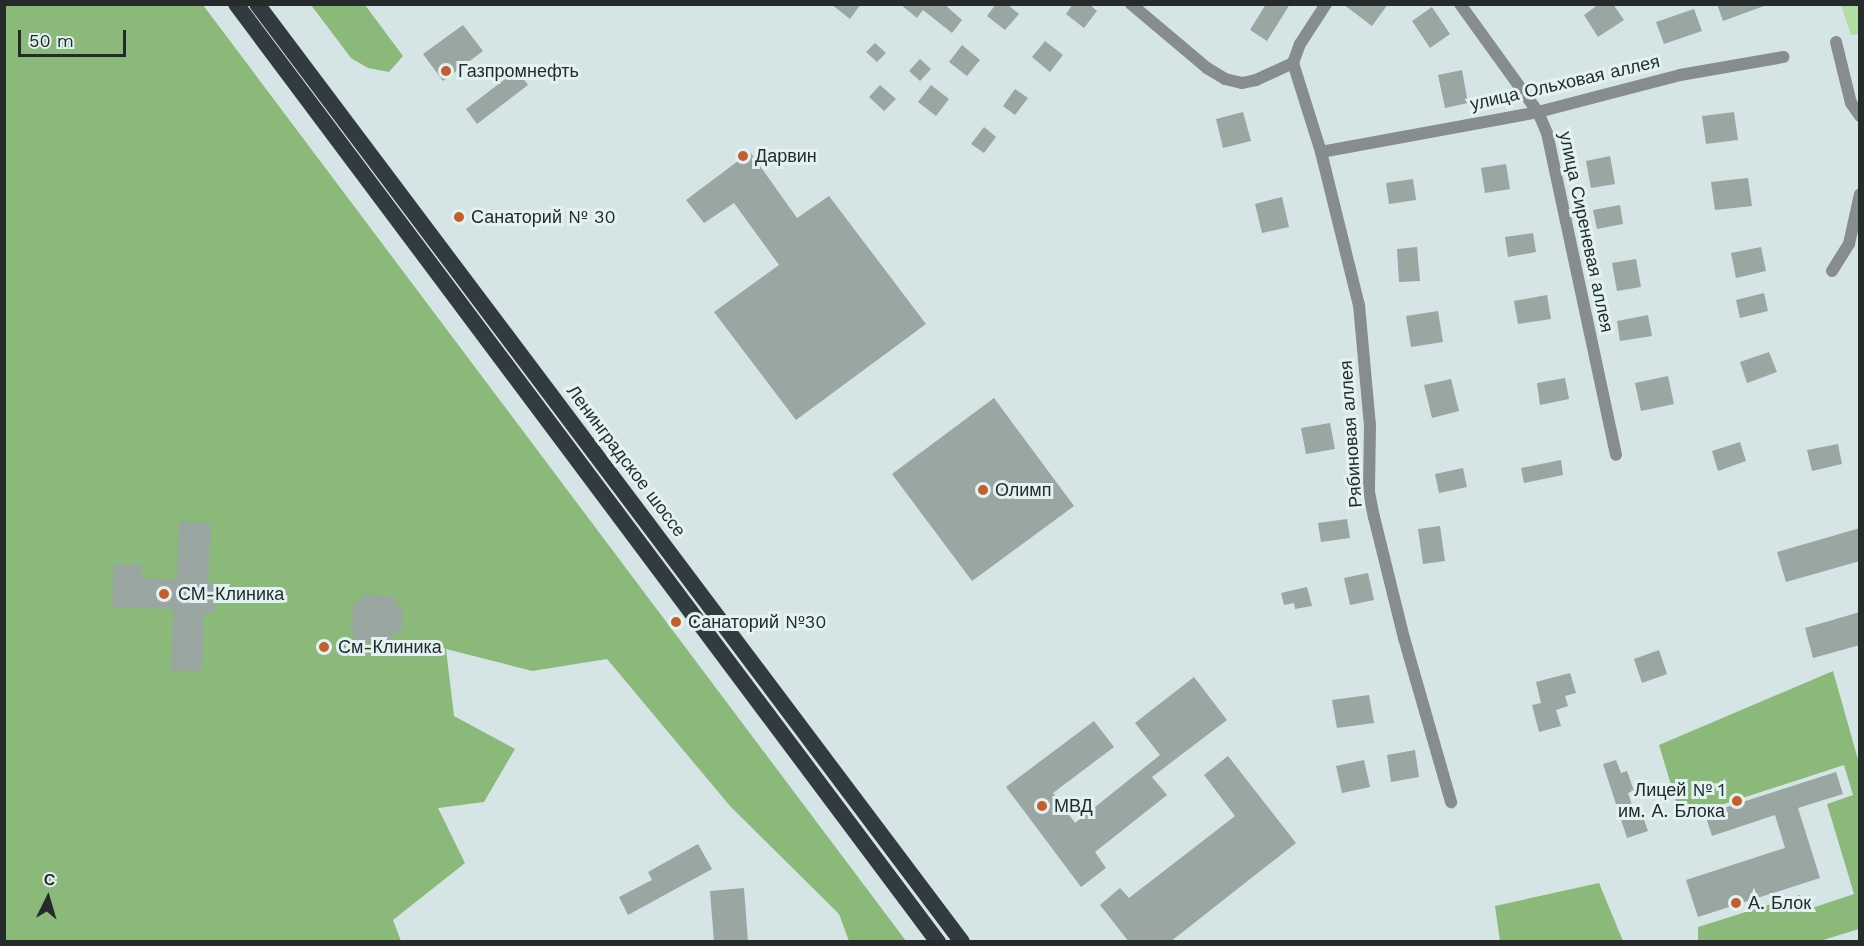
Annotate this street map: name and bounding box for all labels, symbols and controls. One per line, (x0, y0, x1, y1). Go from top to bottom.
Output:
scale bar (21, 18, 129, 56)
text: 50 m (29, 30, 74, 51)
street label: улица Ольховая аллея (1468, 51, 1662, 115)
place label: Газпромнефть (458, 60, 579, 82)
marker: Газпромнефть (439, 64, 453, 78)
street label: улица Сиреневая аллея (1554, 130, 1618, 334)
place label: Дарвин (755, 145, 817, 167)
marker: Дарвин (736, 149, 750, 163)
place label: Санаторий № 30 (471, 206, 616, 228)
marker: Санаторий № 30 (452, 210, 466, 224)
street label: Рябиновая аллея (1335, 360, 1367, 508)
street label: Ленинградское шоссе (562, 381, 690, 541)
place label: Олимп (995, 479, 1051, 501)
marker: Олимп (976, 483, 990, 497)
place label: СМ-Клиника (178, 583, 284, 605)
marker: СМ-Клиника (155, 585, 173, 603)
place label: Санаторий №30 (688, 611, 826, 633)
marker: Санаторий №30 (669, 615, 683, 629)
place label: См-Клиника (338, 636, 442, 658)
marker: См-Клиника (315, 638, 333, 656)
place label: Лицей № 1 им. А. Блока (1618, 780, 1725, 822)
marker: Лицей № 1 им. А. Блока (1730, 794, 1744, 808)
place label: МВД (1054, 795, 1093, 817)
marker: МВД (1035, 799, 1049, 813)
north arrow (18, 868, 78, 928)
text: С (43, 870, 56, 890)
place label: А. Блок (1748, 892, 1811, 914)
marker: А. Блок (1729, 896, 1743, 910)

